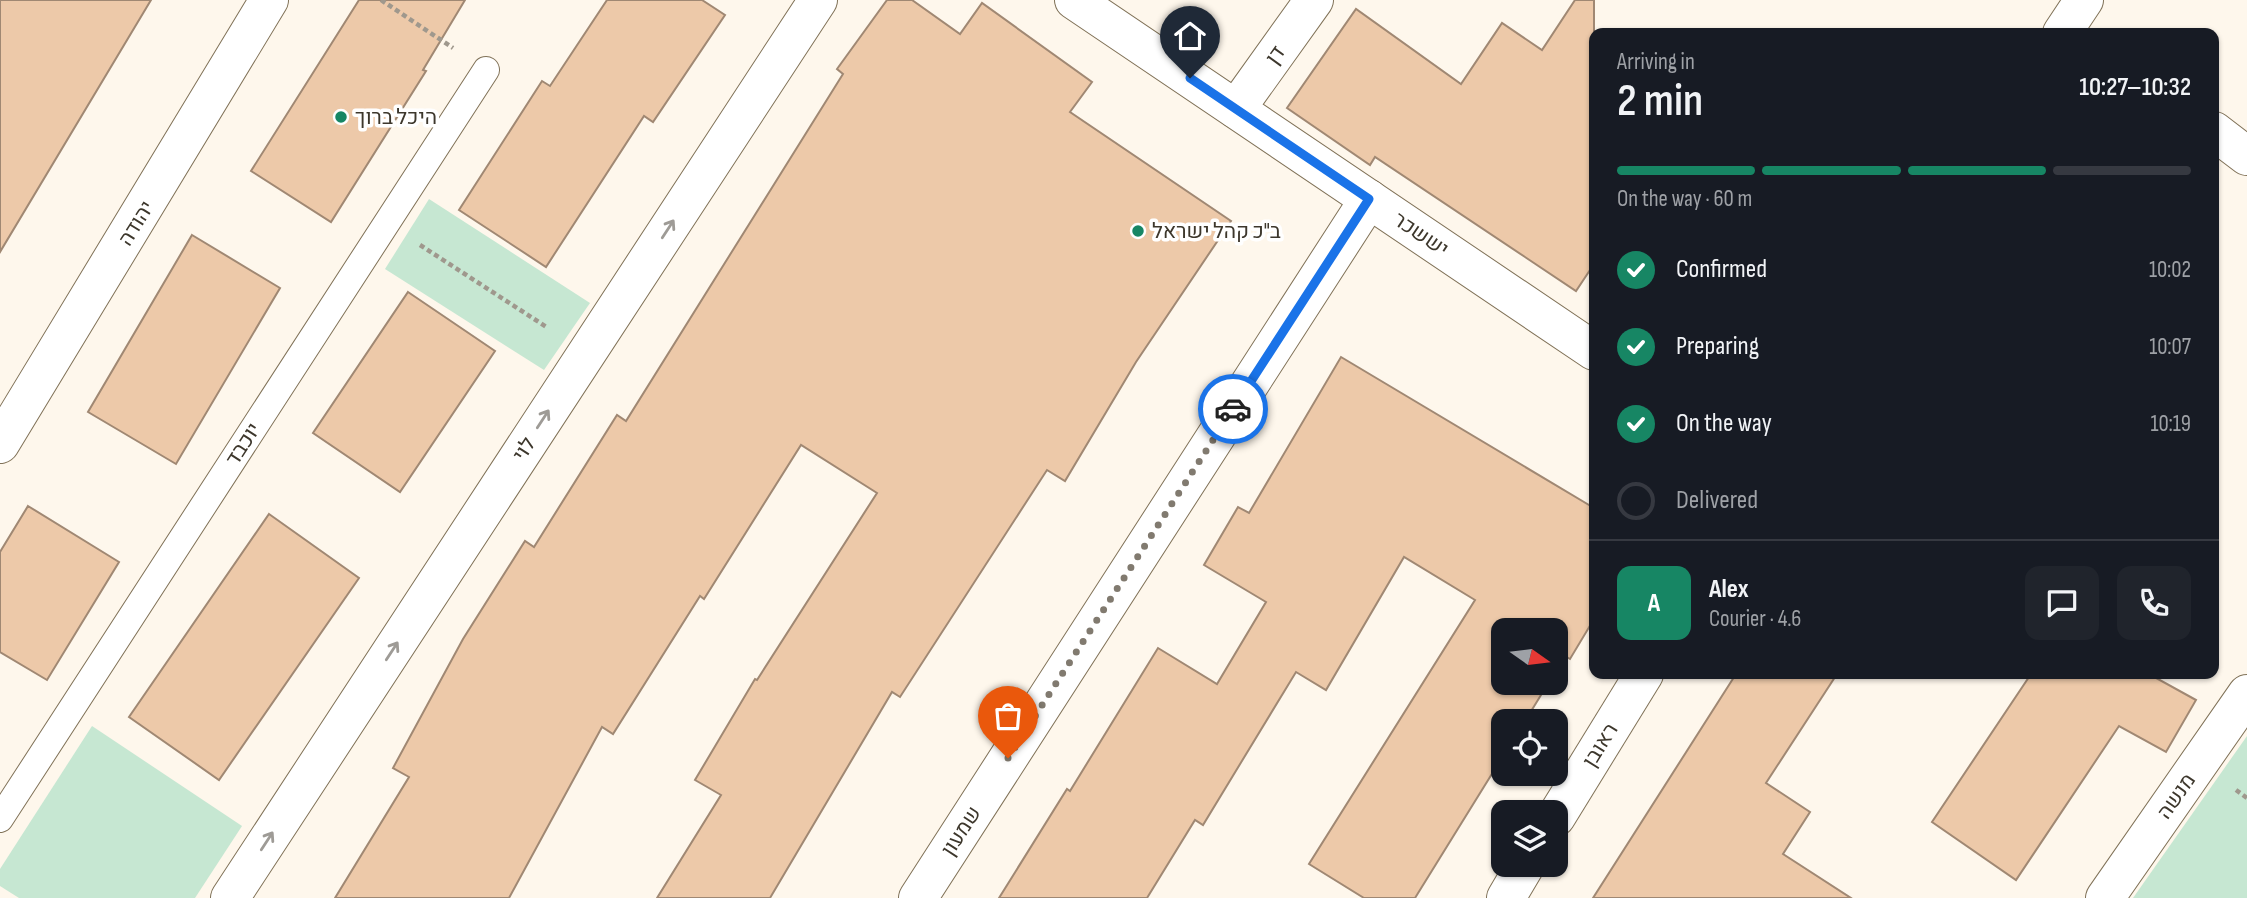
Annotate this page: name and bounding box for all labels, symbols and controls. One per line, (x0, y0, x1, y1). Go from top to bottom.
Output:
pin (1160, 6, 1220, 78)
icon: home (1171, 17, 1209, 55)
street label: דן (1260, 41, 1291, 70)
text: Arriving in (1617, 48, 1695, 76)
text: 10:27–10:32 (2079, 72, 2191, 103)
text: 2 min (1617, 74, 1703, 129)
place label: היכל ברוך (355, 105, 437, 130)
marker: היכל ברוך (333, 109, 349, 125)
text: On the way · 60 m (1617, 185, 1752, 213)
street label: יהודה (113, 196, 160, 250)
street label: יששכר (1388, 207, 1453, 262)
place label: ב"כ קהל ישראל (1152, 219, 1281, 244)
one-way arrow (661, 220, 675, 239)
marker: ב"כ קהל ישראל (1130, 223, 1146, 239)
icon: check (1617, 251, 1655, 289)
text: Confirmed (1676, 254, 1767, 285)
text: 10:02 (2149, 256, 2191, 284)
icon: check (1617, 328, 1655, 366)
text: Preparing (1676, 331, 1759, 362)
text: 10:07 (2149, 333, 2191, 361)
courier (1198, 374, 1268, 444)
icon: car (1214, 390, 1252, 428)
icon: check (1617, 405, 1655, 443)
text: On the way (1676, 408, 1772, 439)
one-way arrow (537, 410, 551, 430)
text: 10:19 (2150, 410, 2191, 438)
street label: יוכבד (220, 418, 266, 470)
street label: לוי (508, 433, 541, 466)
text: Delivered (1676, 485, 1758, 516)
button: chat (2025, 566, 2099, 640)
button: phone (2117, 566, 2191, 640)
text: Alex (1709, 574, 1749, 605)
text: A (1648, 588, 1660, 619)
text: Courier · 4.6 (1709, 605, 1801, 633)
north arrow (1491, 618, 1568, 695)
map controls (1491, 618, 1568, 877)
one-way arrow (385, 641, 399, 661)
pin (978, 686, 1038, 758)
icon: bag (989, 697, 1027, 735)
button: locate (1491, 709, 1568, 786)
street label: ראובן (1577, 719, 1623, 772)
street label: מנשה (2152, 769, 2201, 824)
button: layers (1491, 800, 1568, 877)
street label: שמעון (936, 802, 987, 861)
one-way arrow (260, 832, 274, 851)

